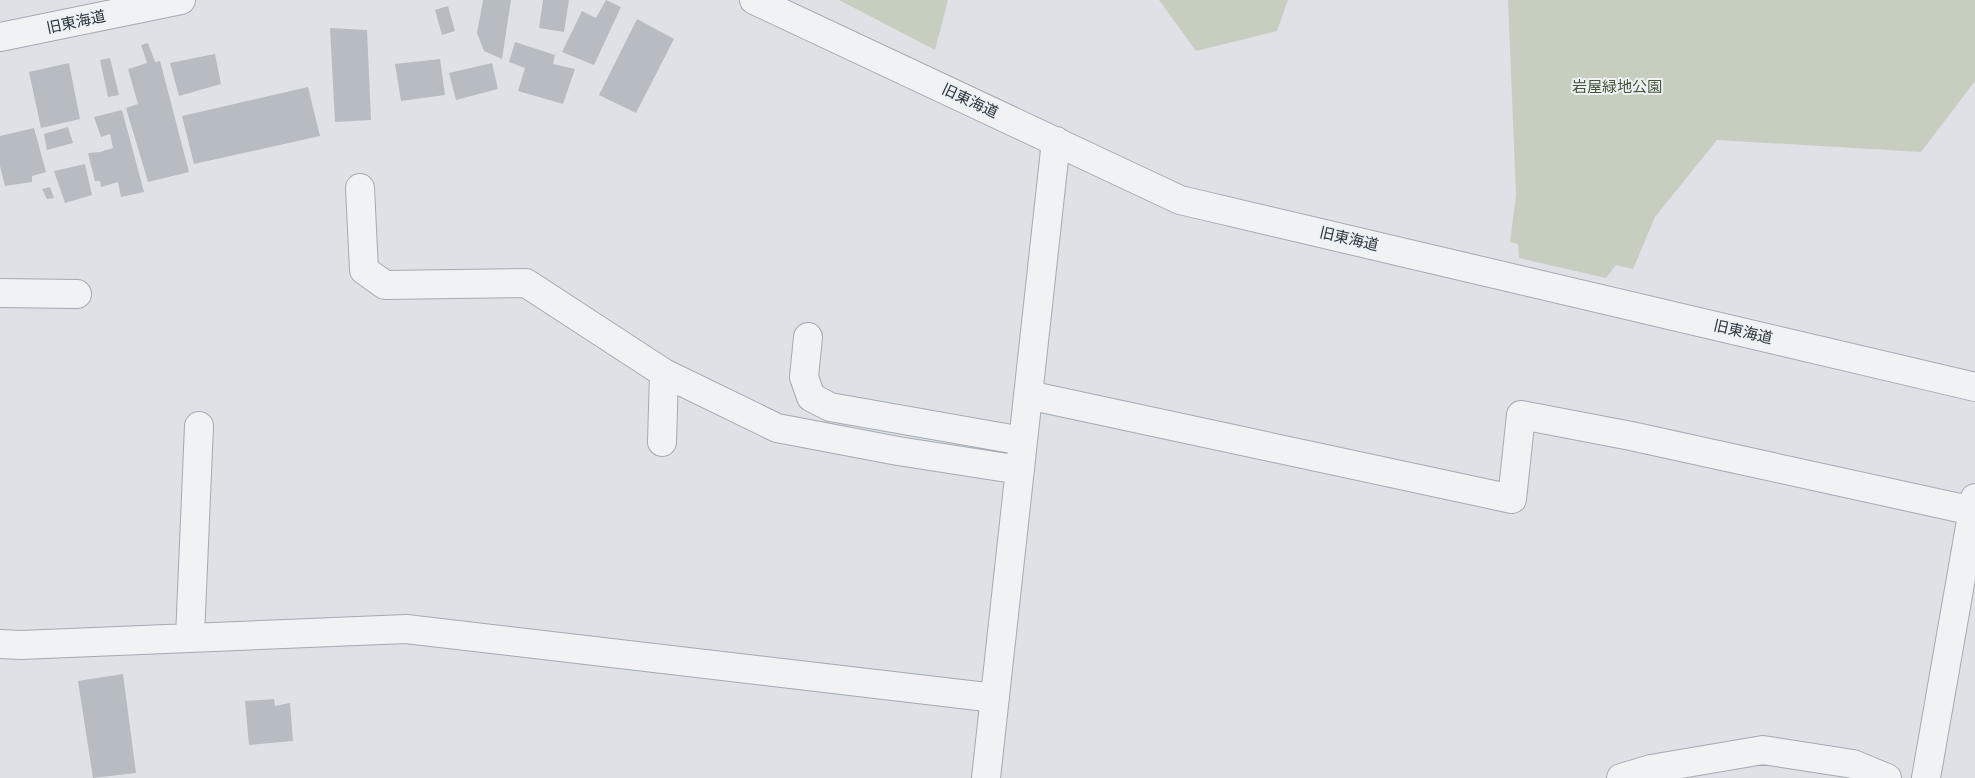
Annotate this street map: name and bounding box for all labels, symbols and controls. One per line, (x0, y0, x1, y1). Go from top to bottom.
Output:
street label: 旧東海道 (45, 6, 107, 36)
park label: 岩屋緑地公園 (1572, 77, 1662, 95)
street label: 旧東海道 (939, 79, 1001, 121)
street label: 旧東海道 (1318, 223, 1380, 254)
street label: 旧東海道 (1712, 316, 1774, 347)

